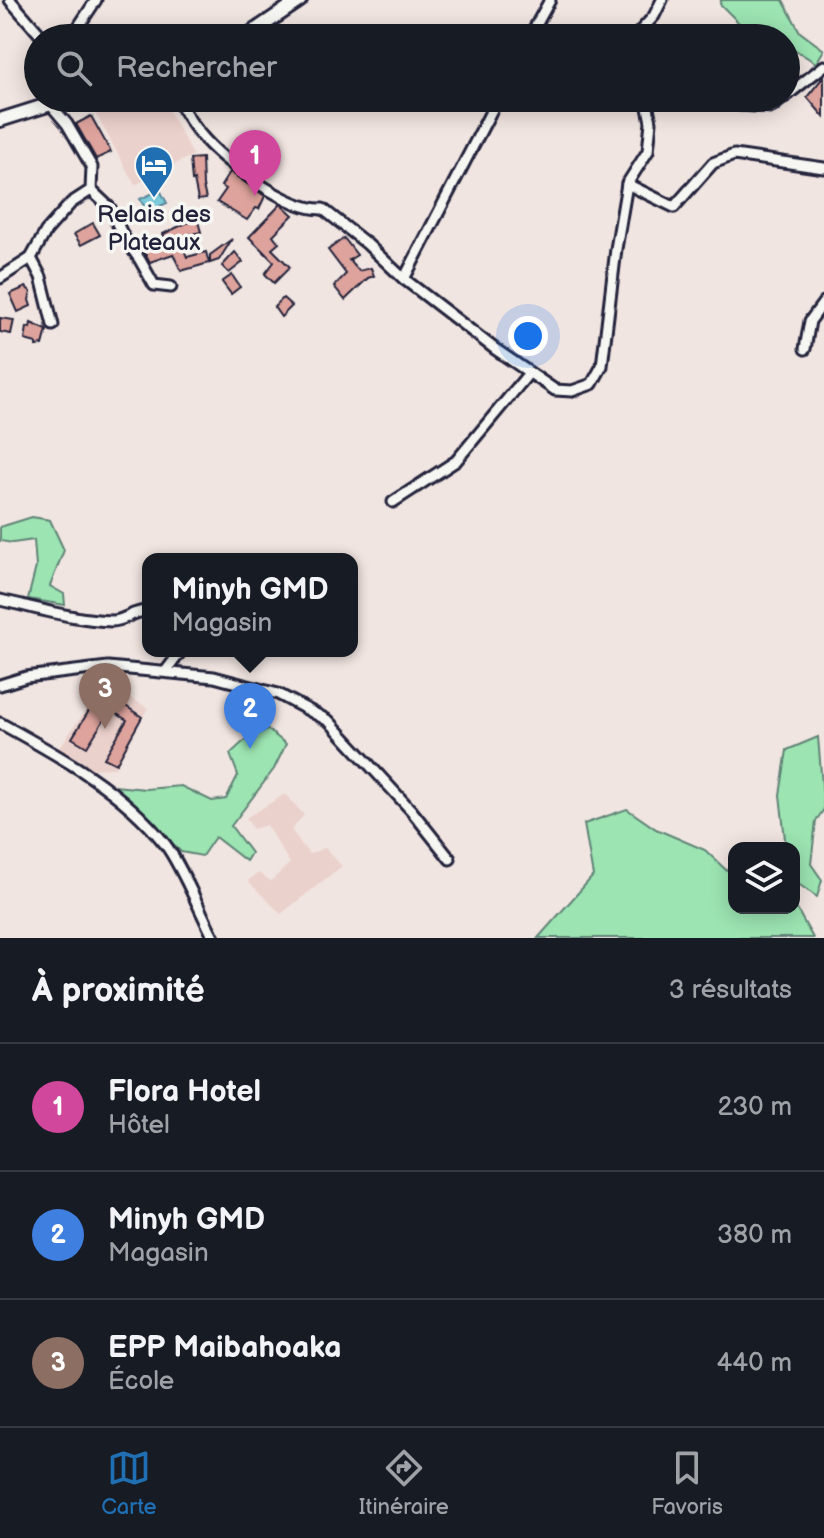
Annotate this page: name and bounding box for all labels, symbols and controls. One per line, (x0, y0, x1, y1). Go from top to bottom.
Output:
search box (24, 24, 800, 112)
icon: search (52, 46, 96, 90)
text: Rechercher (116, 50, 277, 86)
pin: 1 (229, 130, 281, 196)
hotel icon: Relais des Plateaux (133, 144, 175, 199)
place label: Relais des Plateaux (97, 200, 211, 257)
your location (508, 316, 548, 356)
popup (142, 553, 358, 657)
text: Minyh GMD (172, 572, 328, 608)
text: Magasin (172, 608, 272, 639)
pin: 3 (79, 663, 131, 729)
pin: 2 (224, 683, 276, 749)
map controls (728, 842, 800, 914)
button: layers (728, 842, 800, 914)
text: À proximité (32, 970, 205, 1011)
text: 3 résultats (669, 975, 792, 1006)
text: Flora Hotel (108, 1074, 261, 1110)
text: 1 (53, 1092, 63, 1123)
text: 230 m (717, 1092, 792, 1123)
text: Hôtel (108, 1110, 170, 1141)
text: Minyh GMD (108, 1202, 265, 1238)
text: 2 (50, 1220, 66, 1251)
text: 380 m (717, 1220, 792, 1251)
text: Magasin (108, 1238, 209, 1269)
text: EPP Maibahoaka (108, 1330, 342, 1366)
text: 3 (50, 1348, 66, 1379)
text: 440 m (716, 1348, 792, 1379)
text: École (108, 1366, 174, 1397)
tab: Carte (101, 1446, 157, 1521)
tab: Itinéraire (359, 1446, 449, 1521)
tab: Favoris (651, 1446, 723, 1521)

